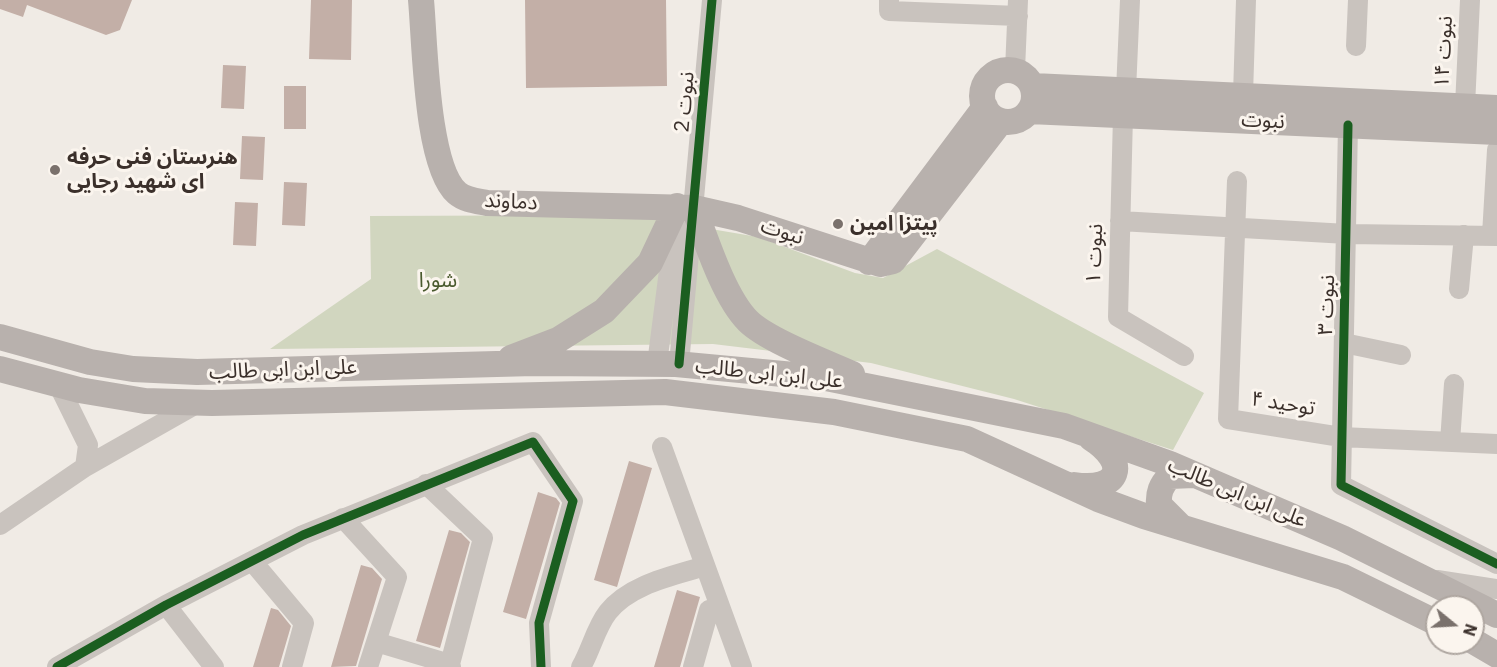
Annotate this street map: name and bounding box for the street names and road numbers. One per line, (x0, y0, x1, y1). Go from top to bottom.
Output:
street label: نبوت ۱۴ (1430, 15, 1458, 89)
street label: نبوت 2 (670, 70, 700, 134)
street label: نبوت (1241, 107, 1285, 135)
street label: دماوند (484, 188, 538, 216)
street label: نبوت (757, 213, 807, 251)
street label: نبوت ۱ (1081, 223, 1109, 285)
street label: نبوت ۳ (1313, 274, 1341, 336)
street label: علی ابن ابی طالب (694, 354, 844, 394)
street label: علی ابن ابی طالب (209, 355, 357, 385)
street label: توحید ۴ (1249, 387, 1317, 421)
street label: علی ابن ابی طالب (1164, 452, 1310, 534)

